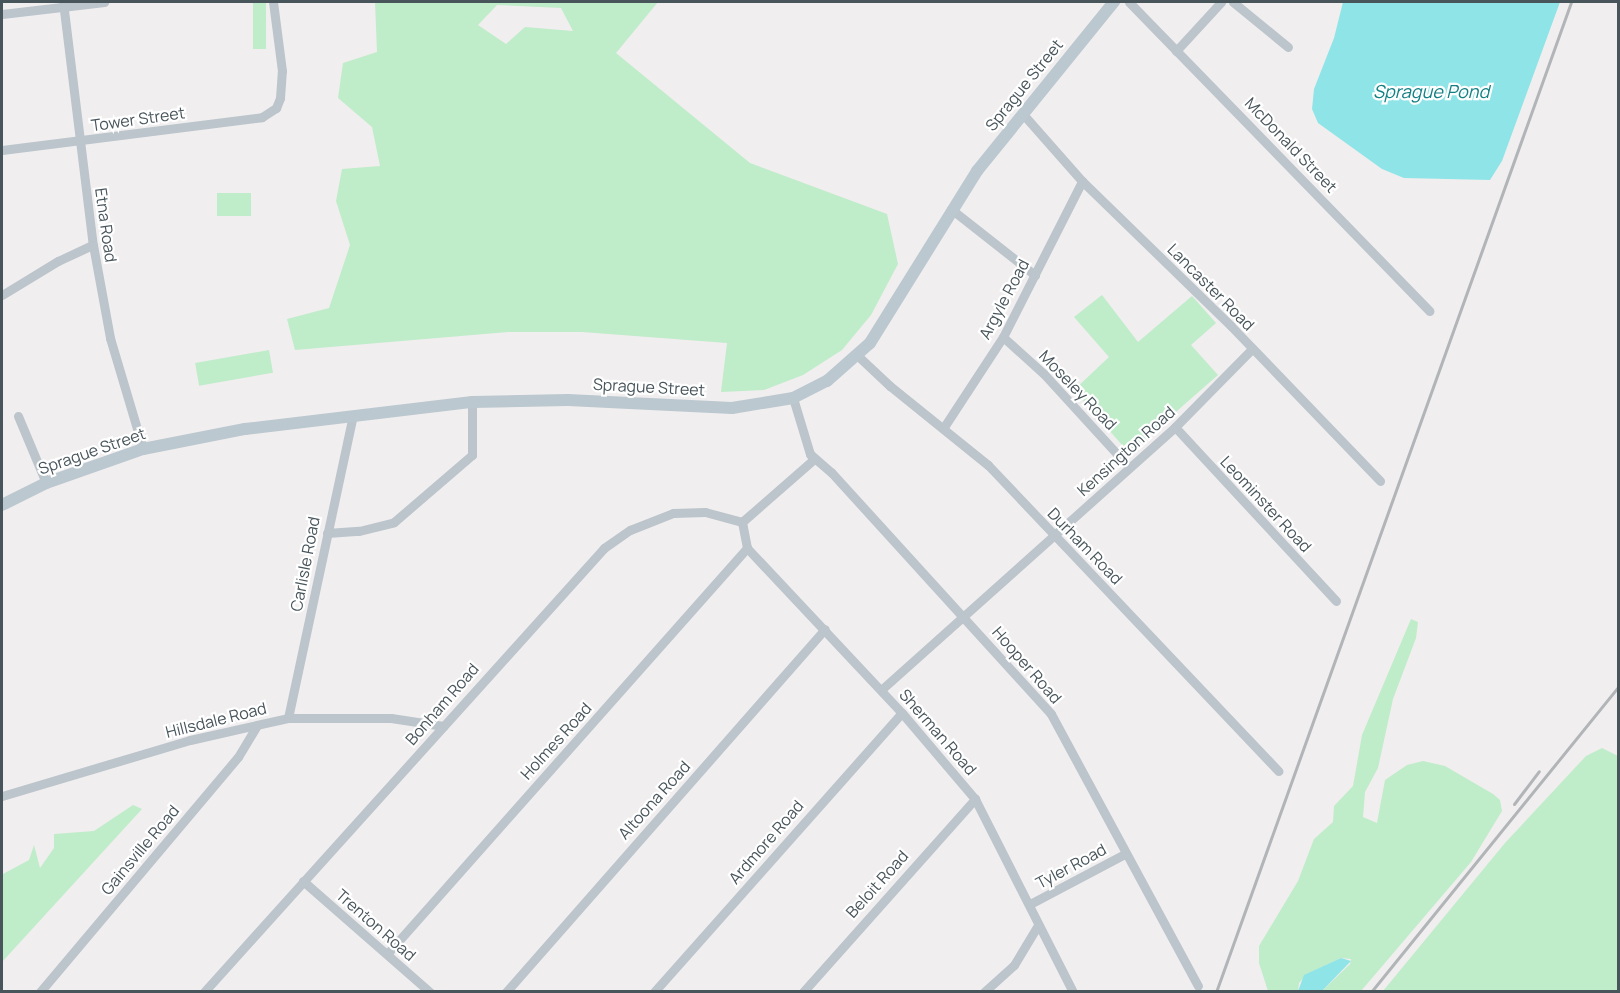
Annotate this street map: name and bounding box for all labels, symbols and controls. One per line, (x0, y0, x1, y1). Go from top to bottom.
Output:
street label: Sprague Street (981, 35, 1067, 135)
water label: Sprague Pond (1373, 80, 1489, 102)
street label: McDonald Street (1241, 94, 1341, 196)
street label: Tower Street (90, 103, 186, 135)
street label: Etna Road (91, 187, 121, 263)
street label: Lancaster Road (1164, 240, 1258, 334)
street label: Argyle Road (975, 256, 1033, 342)
street label: Moseley Road (1035, 346, 1121, 434)
street label: Sprague Street (592, 374, 706, 400)
street label: Kensington Road (1073, 402, 1179, 500)
street label: Sprague Street (36, 424, 148, 478)
street label: Leominster Road (1217, 452, 1315, 556)
street label: Durham Road (1044, 504, 1126, 588)
street label: Carlisle Road (286, 515, 324, 613)
street label: Hooper Road (988, 623, 1066, 707)
street label: Bonham Road (401, 659, 483, 749)
street label: Sherman Road (895, 685, 981, 779)
street label: Hillsdale Road (164, 698, 268, 742)
street label: Holmes Road (517, 699, 595, 783)
street label: Altoona Road (614, 757, 694, 843)
street label: Ardmore Road (725, 796, 807, 888)
street label: Gainsville Road (97, 801, 183, 899)
street label: Tyler Road (1033, 839, 1109, 893)
street label: Beloit Road (842, 847, 912, 921)
street label: Trenton Road (332, 885, 420, 965)

